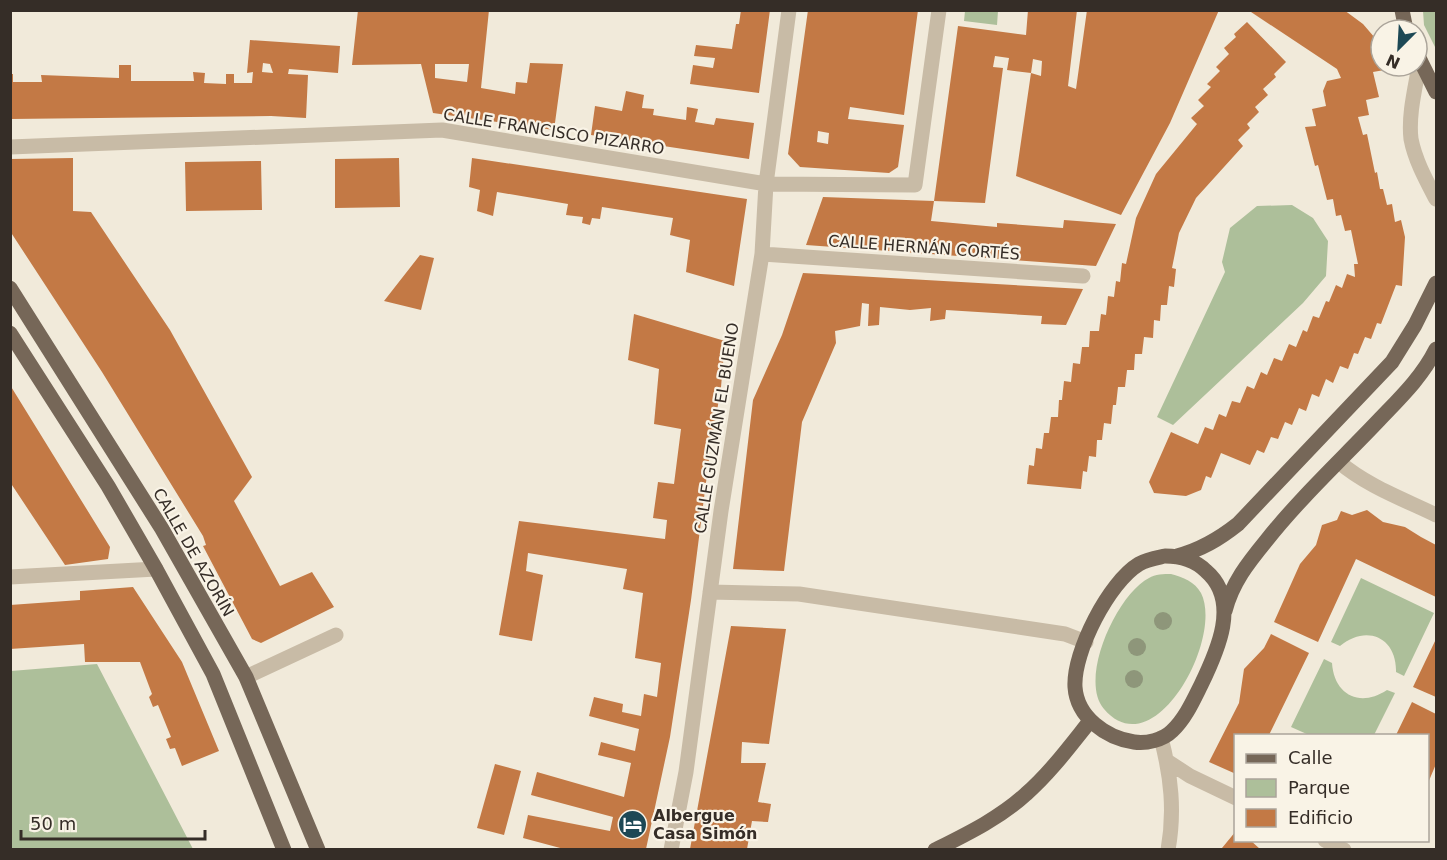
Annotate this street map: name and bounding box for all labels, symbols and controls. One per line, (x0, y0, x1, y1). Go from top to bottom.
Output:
north arrow (1369, 18, 1429, 78)
text: N (1383, 50, 1403, 73)
street label: CALLE FRANCISCO PIZARRO (442, 105, 666, 158)
street label: CALLE HERNÁN CORTÉS (827, 231, 1020, 264)
street label: CALLE GUZMÁN EL BUENO (690, 321, 743, 535)
street label: CALLE DE AZORÍN (149, 485, 238, 620)
legend (1234, 734, 1429, 842)
text: Calle (1288, 747, 1333, 768)
text: Parque (1288, 777, 1350, 798)
scale bar (21, 803, 206, 841)
place label: Albergue Casa Simón (653, 806, 758, 843)
text: Edificio (1288, 807, 1353, 828)
hotel icon: Albergue Casa Simón (616, 808, 648, 840)
text: 50 m (30, 813, 76, 834)

